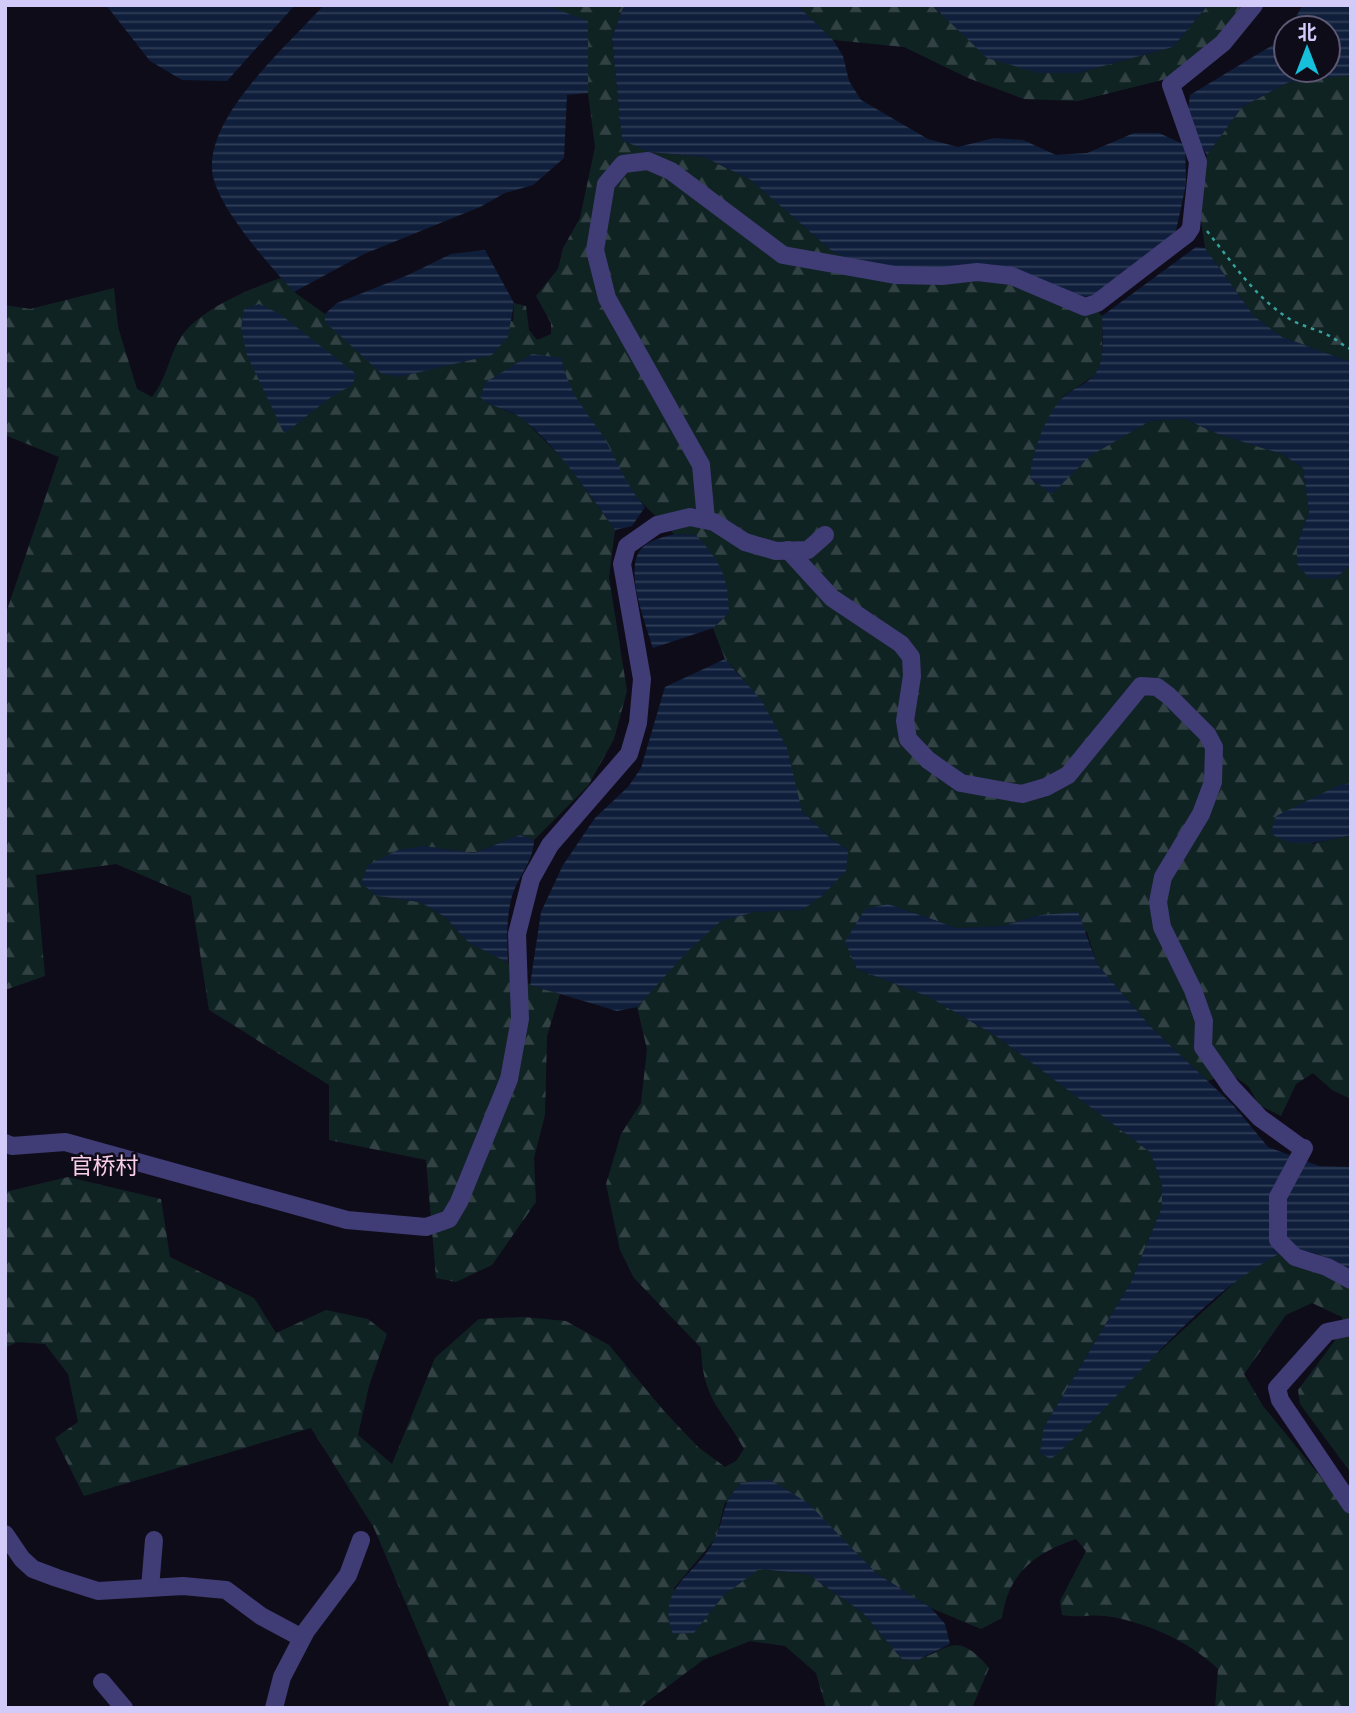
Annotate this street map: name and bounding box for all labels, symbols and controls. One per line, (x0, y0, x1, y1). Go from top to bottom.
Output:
north arrow (1272, 14, 1342, 84)
text: 北 (1297, 21, 1317, 43)
district label: 官桥村 (70, 1152, 139, 1179)

